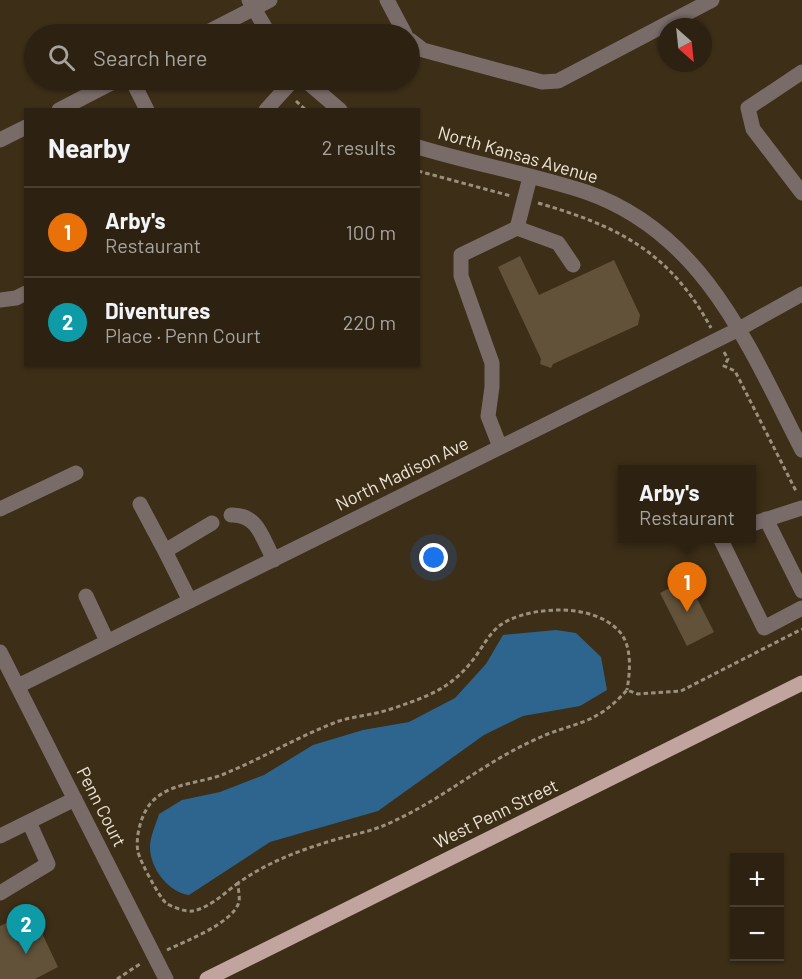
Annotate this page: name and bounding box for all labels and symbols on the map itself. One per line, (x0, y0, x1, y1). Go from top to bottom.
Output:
north arrow (658, 18, 712, 72)
street label: North Kansas Avenue (436, 121, 601, 187)
street label: North Madison Ave (332, 431, 472, 515)
your location (419, 543, 448, 572)
pin: 1 (668, 562, 706, 612)
street label: Penn Court (72, 763, 131, 850)
street label: West Penn Street (430, 774, 561, 853)
pin: 2 (6, 904, 46, 954)

